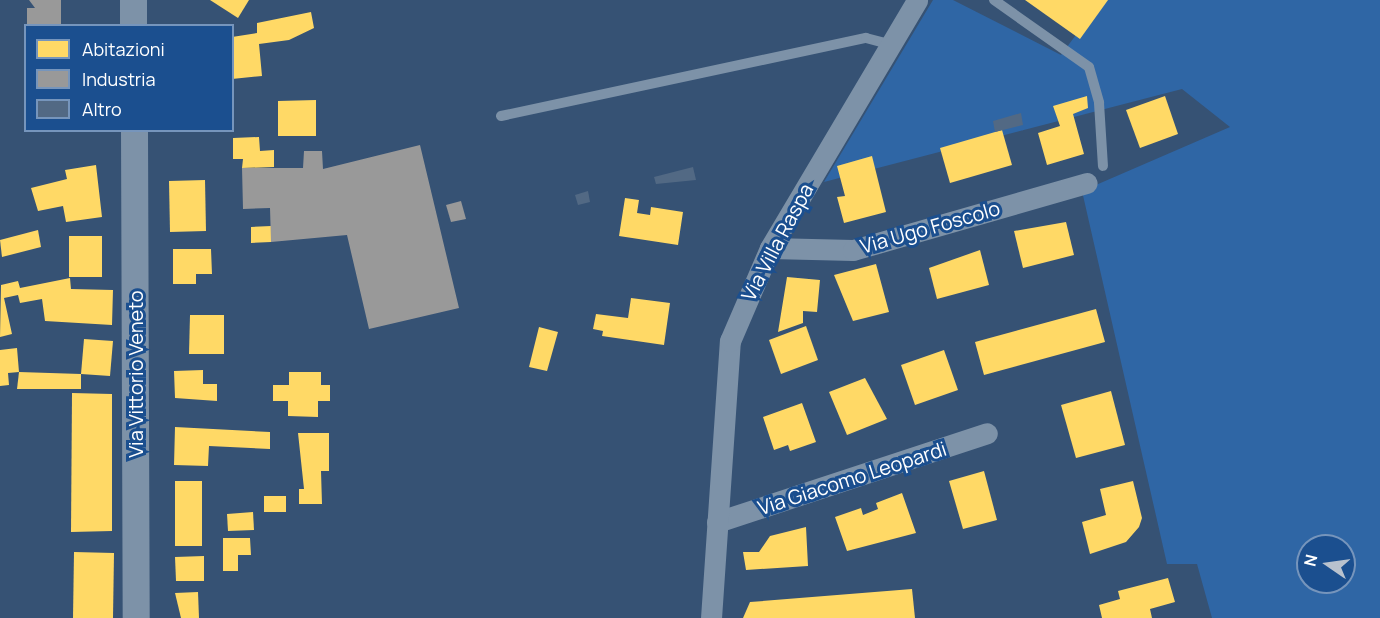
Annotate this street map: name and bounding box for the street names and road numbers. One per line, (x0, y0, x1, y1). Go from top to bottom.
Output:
street label: Via Villa Raspa (736, 179, 818, 305)
street label: Via Ugo Foscolo (857, 196, 1003, 258)
street label: Via Vittorio Veneto (123, 290, 147, 458)
street label: Via Giacomo Leopardi (755, 436, 949, 520)

